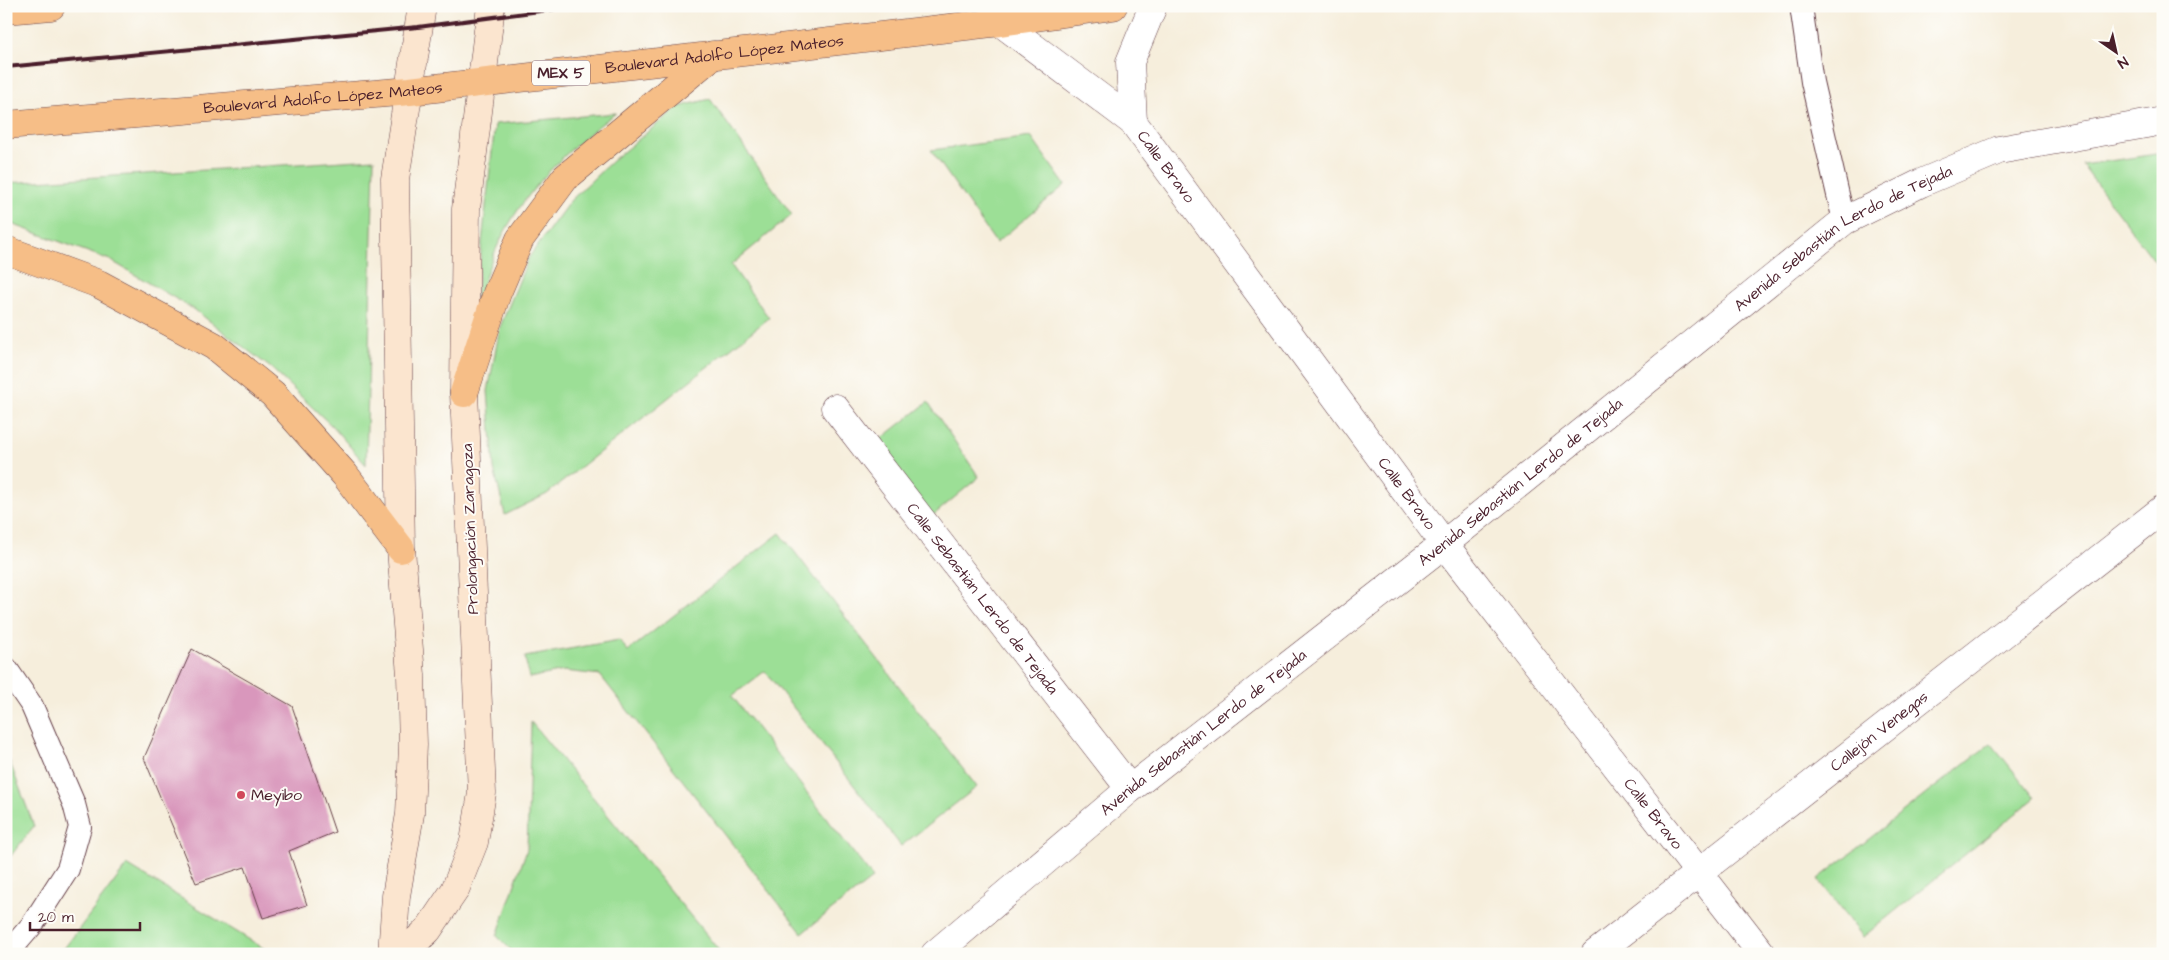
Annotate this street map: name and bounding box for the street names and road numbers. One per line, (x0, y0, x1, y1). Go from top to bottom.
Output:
street label: Boulevard Adolfo López Mateos (604, 29, 845, 79)
road number: MEX 5 (532, 60, 590, 86)
street label: Boulevard Adolfo López Mateos (202, 76, 444, 119)
street label: Calle Bravo (1132, 126, 1200, 208)
street label: Avenida Sebastián Lerdo de Tejada (1729, 160, 1956, 317)
street label: Avenida Sebastián Lerdo de Tejada (1413, 393, 1627, 571)
street label: Prolongación Zaragoza (456, 443, 485, 615)
street label: Calle Bravo (1373, 453, 1441, 534)
street label: Calle Sebastián Lerdo de Tejada (901, 498, 1064, 699)
street label: Avenida Sebastián Lerdo de Tejada (1095, 644, 1311, 821)
street label: Callejón Venegas (1825, 686, 1933, 777)
street label: Calle Bravo (1618, 773, 1688, 854)

